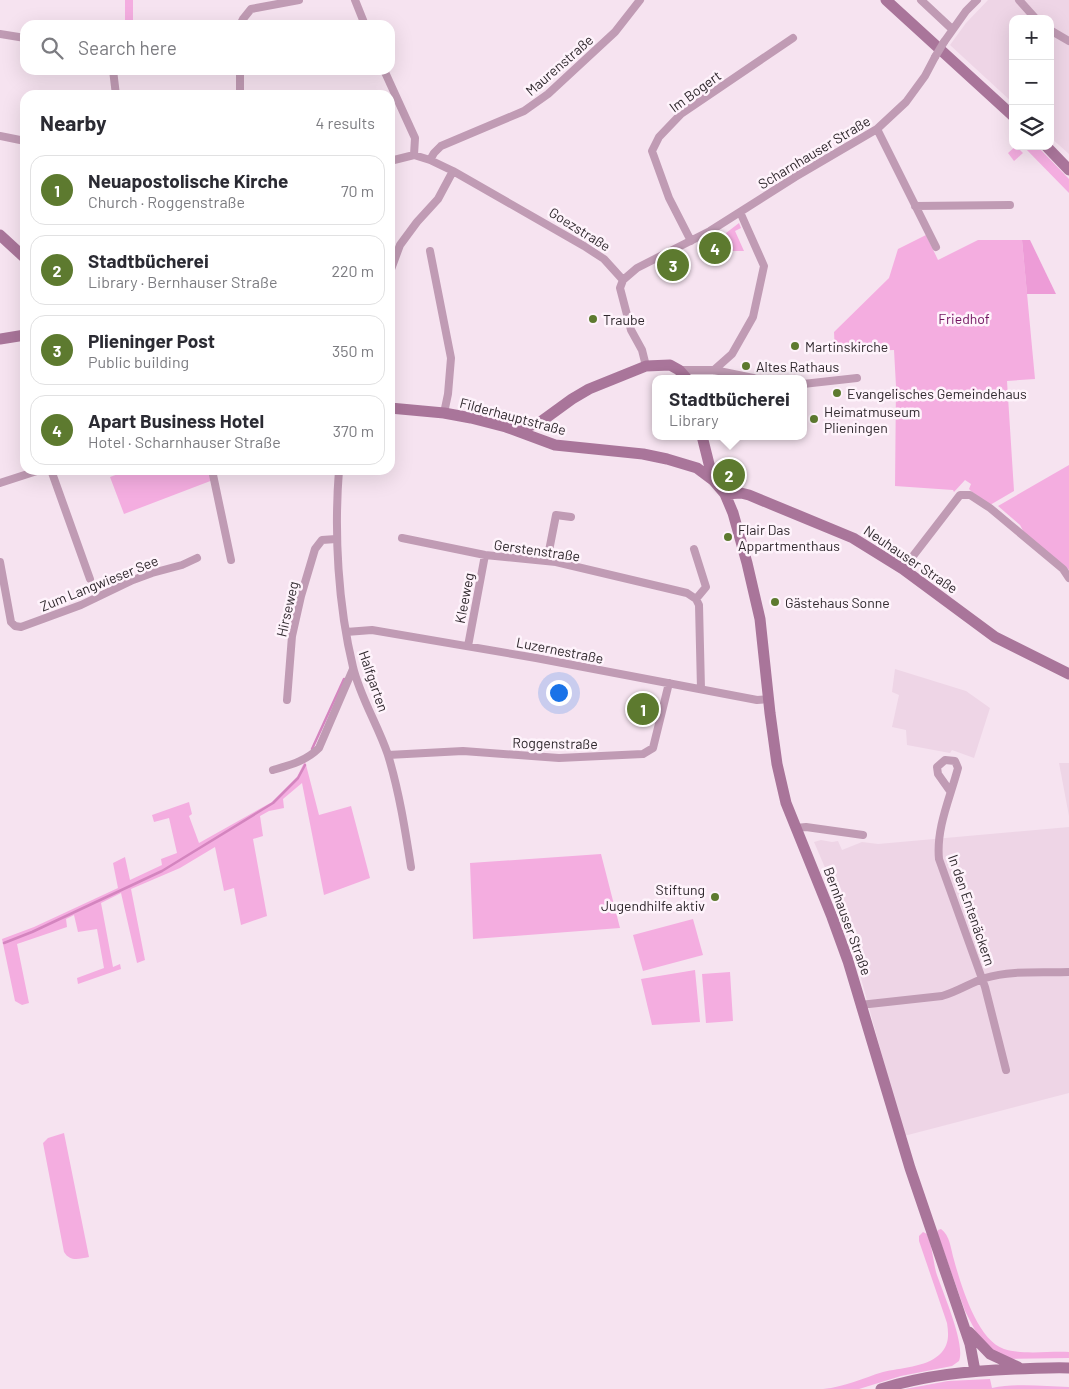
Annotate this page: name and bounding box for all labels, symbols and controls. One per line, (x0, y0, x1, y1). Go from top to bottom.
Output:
map controls (1009, 15, 1054, 150)
button: + (1009, 15, 1054, 60)
search box (20, 20, 395, 75)
street label: Maurenstraße (522, 31, 596, 99)
icon: search (38, 34, 66, 62)
text: Search here (78, 36, 177, 59)
button: − (1009, 60, 1054, 105)
street label: Im Bogert (666, 67, 724, 115)
button: layers (1009, 105, 1054, 150)
text: Nearby (40, 110, 106, 135)
street label: Scharnhauser Straße (755, 112, 873, 192)
text: 4 results (315, 113, 375, 132)
text: Neuapostolische Kirche (88, 169, 288, 192)
text: 1 (54, 181, 60, 200)
text: 70 m (341, 181, 374, 200)
text: Church · Roggenstraße (88, 192, 245, 211)
street label: Goezstraße (546, 203, 614, 255)
pin: 4 (699, 229, 731, 267)
pin: 3 (657, 246, 689, 284)
text: Stadtbücherei (88, 249, 209, 272)
text: 2 (53, 261, 61, 280)
text: 220 m (331, 261, 374, 280)
text: Library · Bernhauser Straße (88, 272, 277, 291)
park label: Friedhof (938, 310, 990, 327)
place label: Traube (603, 311, 645, 328)
marker: Traube (587, 313, 599, 325)
text: Plieninger Post (88, 329, 215, 352)
place label: Martinskirche (805, 338, 888, 355)
marker: Martinskirche (789, 340, 801, 352)
text: 3 (53, 341, 61, 360)
text: 350 m (332, 341, 374, 360)
text: Public building (88, 352, 189, 371)
place label: Altes Rathaus (756, 358, 839, 375)
marker: Altes Rathaus (740, 360, 752, 372)
popup (652, 375, 807, 440)
place label: Evangelisches Gemeindehaus (847, 385, 1027, 402)
text: Stadtbücherei (669, 387, 790, 410)
marker: Evangelisches Gemeindehaus (831, 387, 843, 399)
street label: Filderhauptstraße (458, 394, 568, 438)
place label: Heimatmuseum Plieningen (824, 403, 920, 436)
text: Apart Business Hotel (88, 409, 264, 432)
text: Library (669, 410, 719, 429)
marker: Heimatmuseum Plieningen (808, 413, 820, 425)
text: 4 (52, 421, 62, 440)
text: 370 m (333, 421, 374, 440)
text: Hotel · Scharnhauser Straße (88, 432, 281, 451)
pin: 2 (713, 456, 745, 494)
place label: Flair Das Appartmenthaus (738, 521, 840, 554)
street label: Neuhauser Straße (861, 521, 961, 597)
marker: Flair Das Appartmenthaus (722, 531, 734, 543)
street label: Gerstenstraße (493, 536, 581, 564)
street label: Zum Langwieser See (37, 552, 161, 614)
street label: Kleeweg (451, 571, 477, 625)
street label: Hirseweg (272, 580, 302, 638)
place label: Gästehaus Sonne (785, 594, 890, 611)
marker: Gästehaus Sonne (769, 596, 781, 608)
street label: Luzernestraße (515, 633, 605, 667)
street label: Halfgarten (356, 648, 392, 714)
your location (546, 680, 572, 706)
pin: 1 (627, 690, 659, 728)
street label: Roggenstraße (512, 734, 598, 752)
street label: In den Entenäckern (945, 852, 999, 968)
street label: Bernhauser Straße (821, 865, 875, 977)
place label: Stiftung Jugendhilfe aktiv (601, 881, 705, 914)
marker: Stiftung Jugendhilfe aktiv (709, 891, 721, 903)

